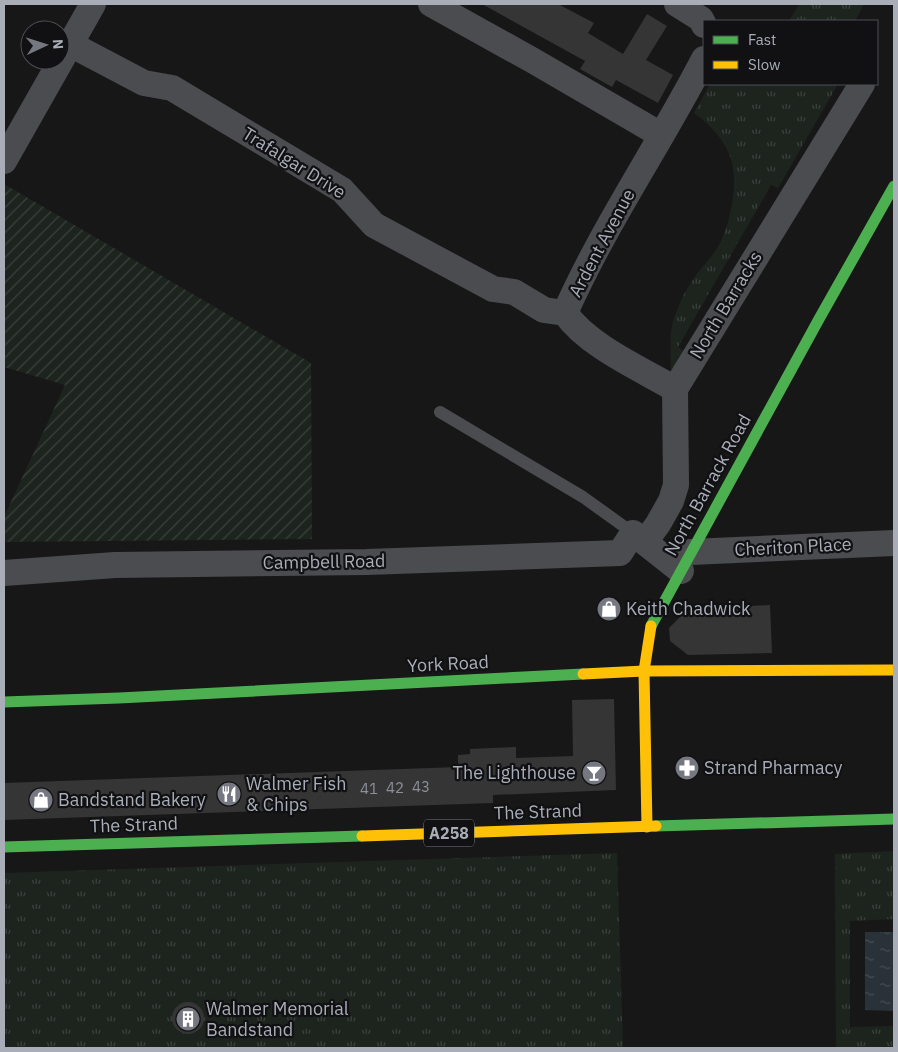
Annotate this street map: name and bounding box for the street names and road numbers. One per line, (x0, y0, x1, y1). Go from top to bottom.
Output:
street label: Trafalgar Drive (238, 122, 350, 204)
street label: Ardent Avenue (563, 185, 640, 301)
street label: North Barracks (684, 247, 767, 363)
street label: North Barrack Road (659, 410, 756, 560)
street label: Cheriton Place (734, 532, 852, 561)
street label: Campbell Road (262, 549, 385, 574)
street label: York Road (407, 650, 489, 677)
street label: The Strand (493, 798, 582, 825)
street label: The Strand (89, 811, 178, 838)
road number: A258 (424, 820, 474, 846)

